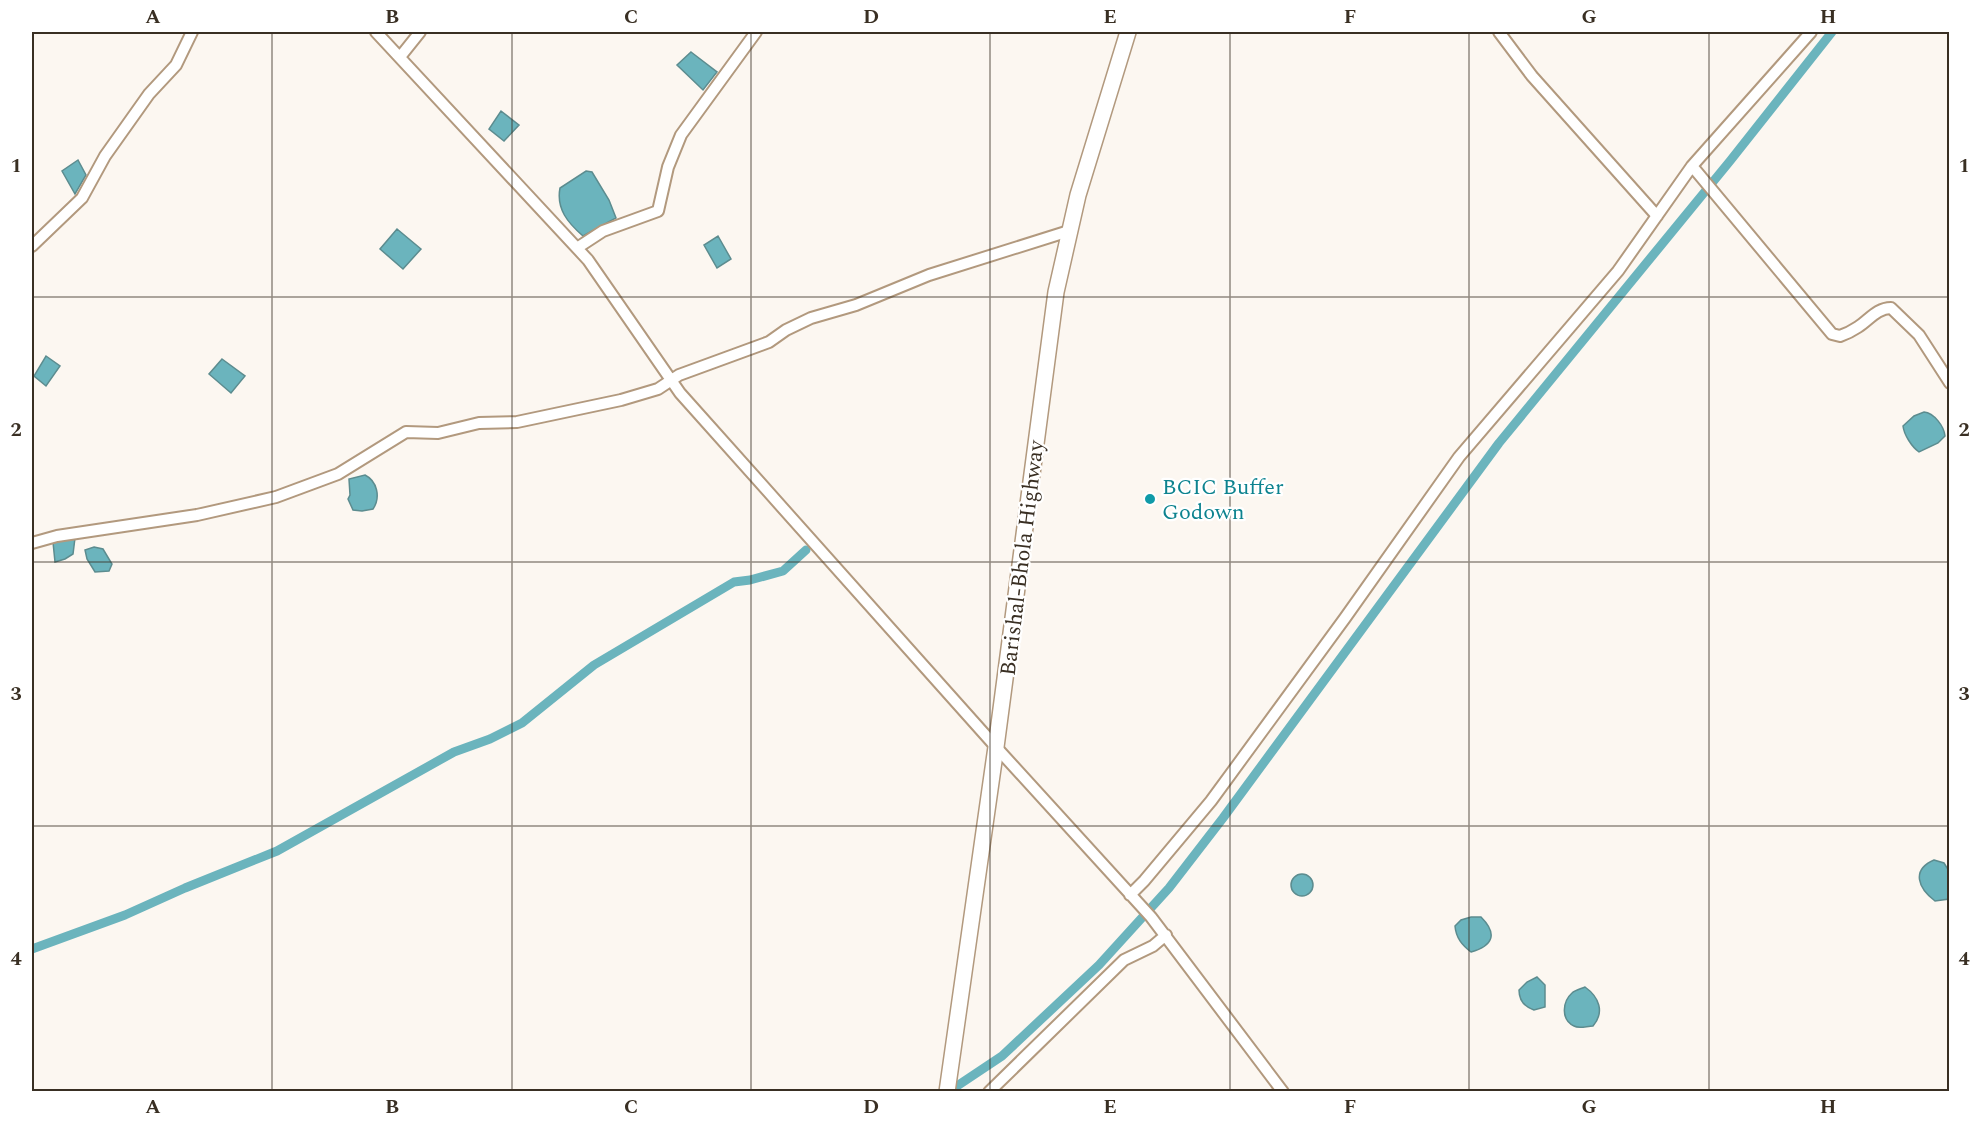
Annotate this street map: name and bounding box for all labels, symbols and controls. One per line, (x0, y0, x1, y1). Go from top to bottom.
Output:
text: A (145, 2, 161, 32)
text: B (385, 2, 399, 32)
text: C (624, 2, 638, 32)
text: D (863, 2, 879, 32)
text: E (1103, 2, 1117, 32)
text: F (1344, 2, 1356, 32)
text: G (1581, 2, 1597, 32)
text: H (1820, 2, 1836, 32)
text: 1 (10, 151, 22, 181)
text: 1 (1958, 151, 1970, 181)
text: 2 (10, 415, 22, 445)
text: 2 (1958, 415, 1970, 445)
street label: Barishal-Bhola Highway (992, 437, 1053, 678)
place label: BCIC Buffer Godown (1162, 471, 1284, 529)
marker: BCIC Buffer Godown (1143, 492, 1157, 506)
text: 3 (10, 679, 22, 709)
text: 3 (1958, 679, 1970, 709)
text: 4 (10, 944, 22, 974)
text: 4 (1958, 944, 1970, 974)
text: A (145, 1092, 161, 1122)
text: B (385, 1092, 399, 1122)
text: C (624, 1092, 638, 1122)
text: D (863, 1092, 879, 1122)
text: E (1103, 1092, 1117, 1122)
text: F (1344, 1092, 1356, 1122)
text: G (1581, 1092, 1597, 1122)
text: H (1820, 1092, 1836, 1122)

